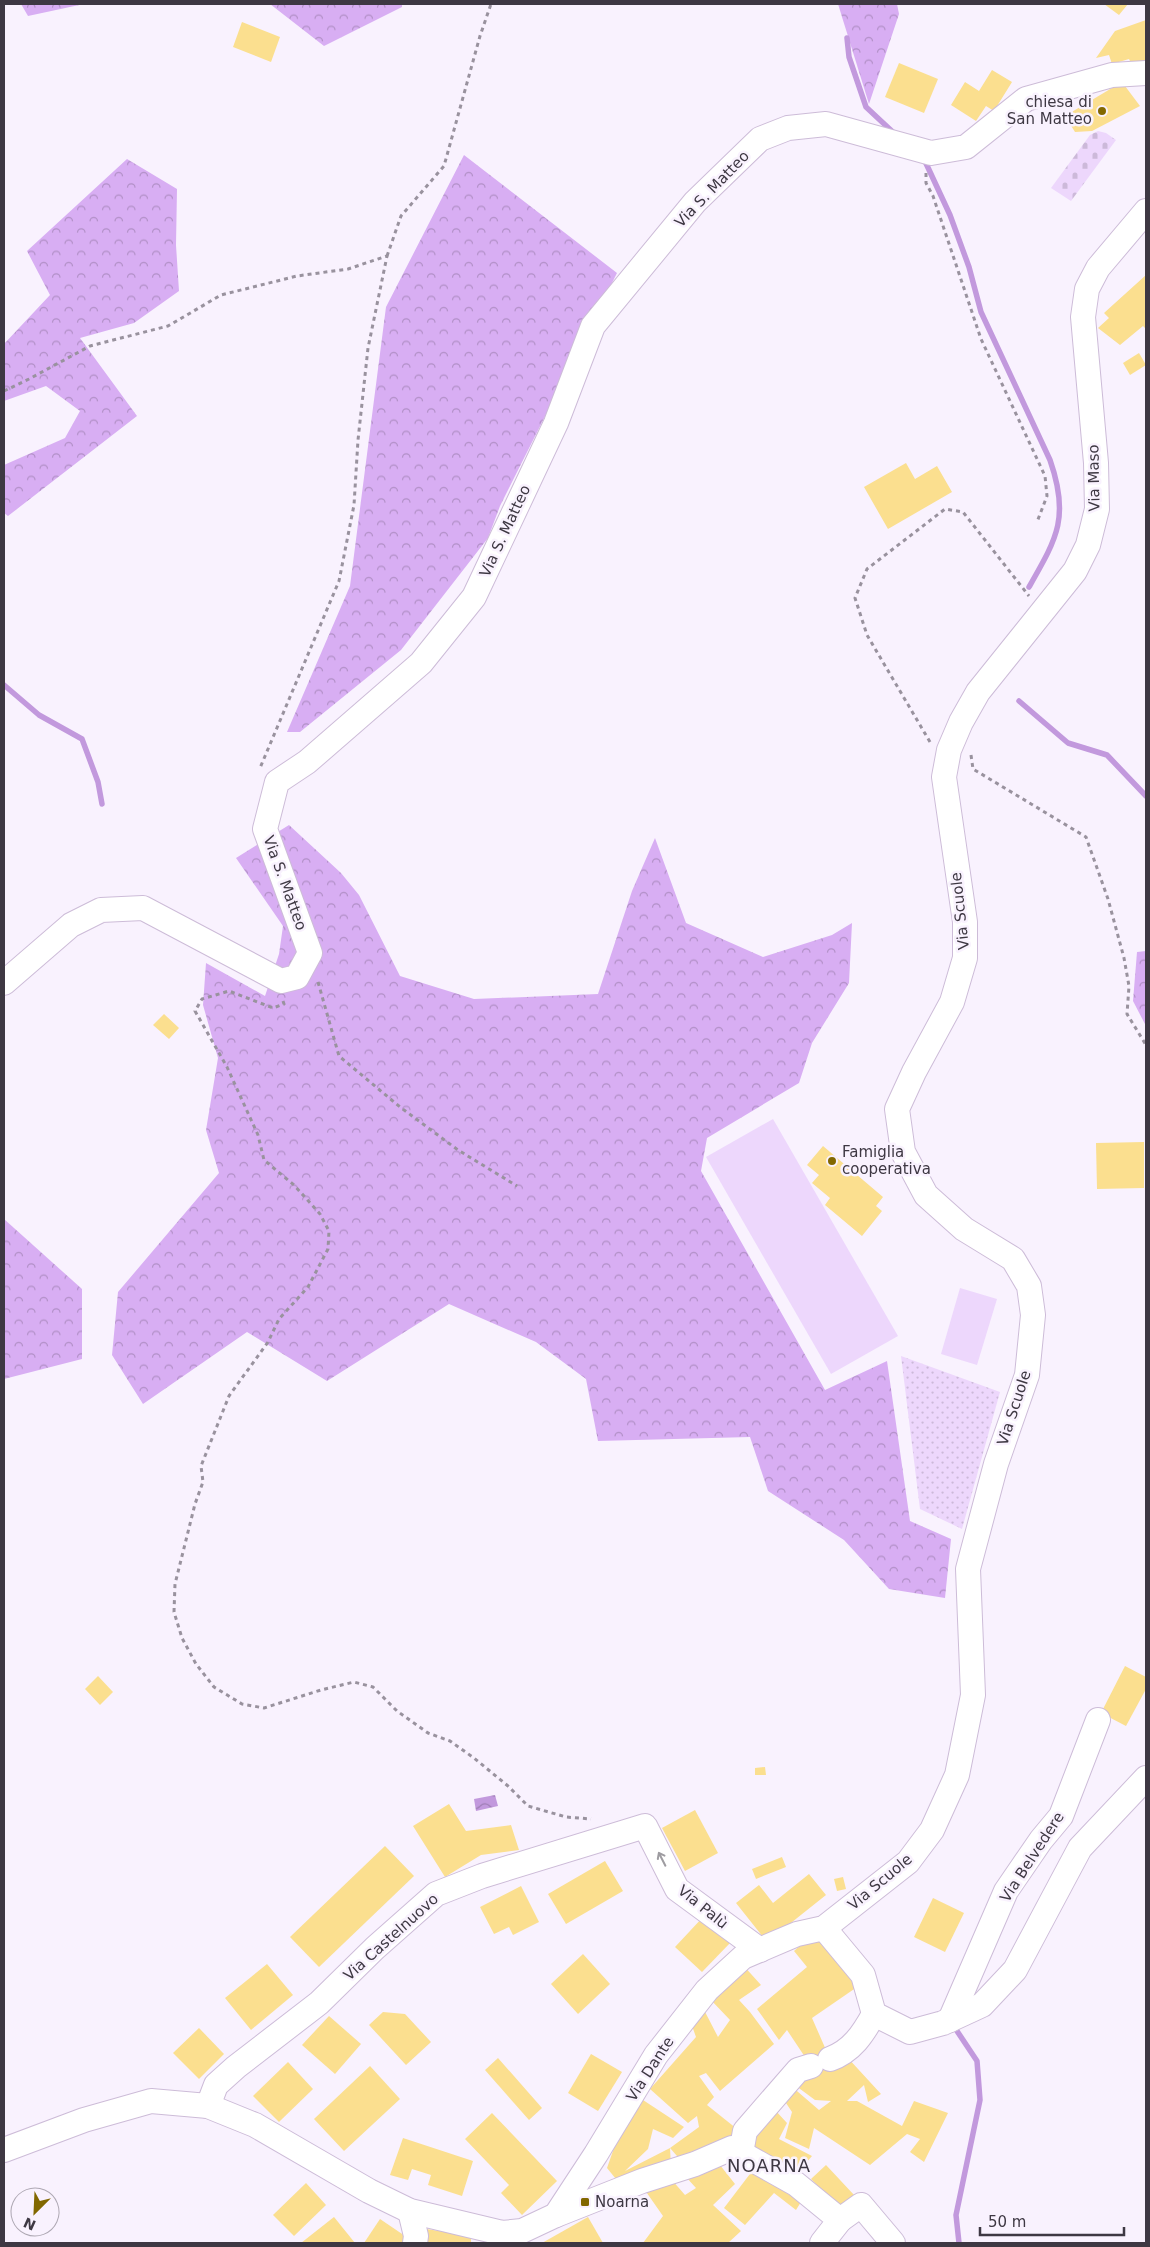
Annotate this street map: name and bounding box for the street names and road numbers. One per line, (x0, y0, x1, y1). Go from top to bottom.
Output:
street label: Via S. Matteo (671, 147, 753, 231)
street label: Via Maso (1084, 444, 1104, 512)
street label: Via S. Matteo (476, 482, 534, 580)
street label: Via S. Matteo (260, 833, 310, 933)
street label: Via Scuole (947, 871, 973, 951)
street label: Via Scuole (993, 1368, 1035, 1448)
street label: Via Belvedere (996, 1809, 1068, 1905)
street label: Via Scuole (844, 1850, 916, 1914)
street label: Via Palù (674, 1881, 732, 1933)
street label: Via Castelnuovo (340, 1890, 442, 1984)
street label: Via Dante (622, 2033, 678, 2105)

